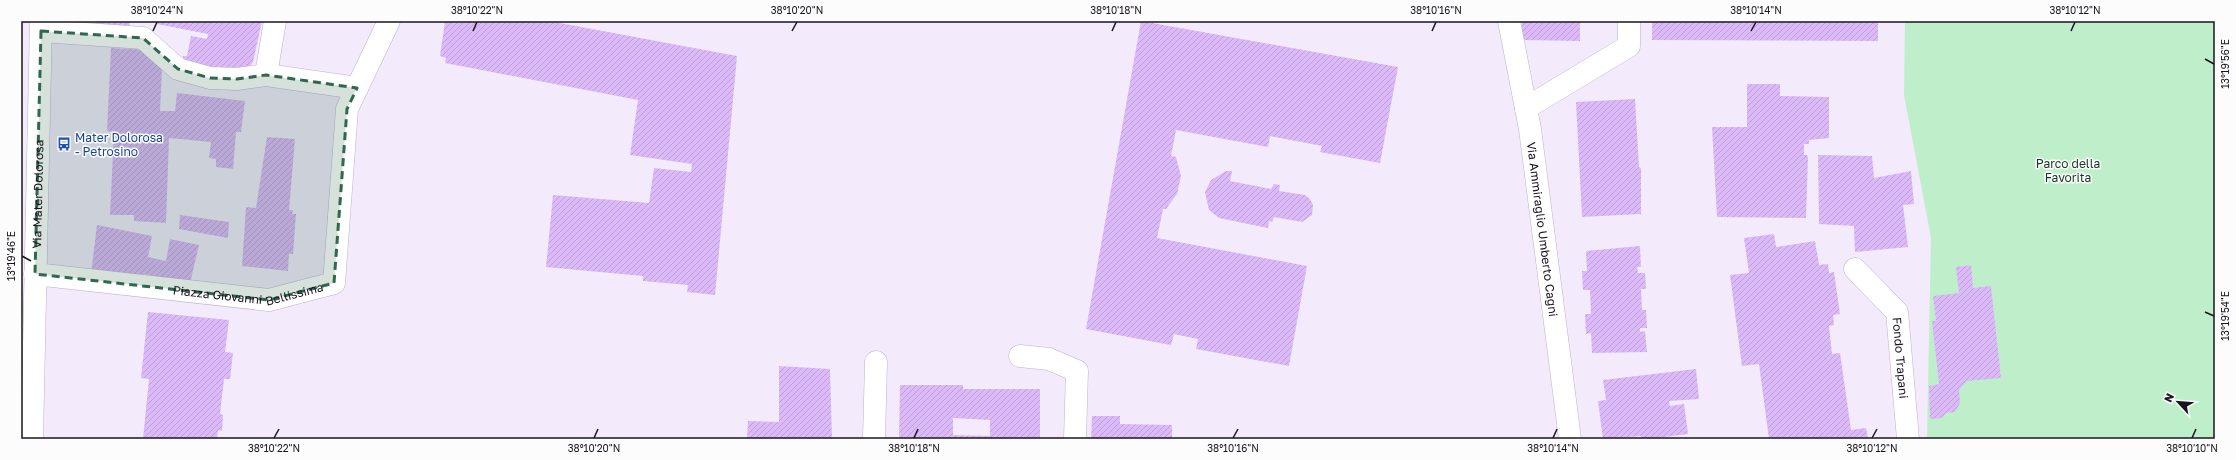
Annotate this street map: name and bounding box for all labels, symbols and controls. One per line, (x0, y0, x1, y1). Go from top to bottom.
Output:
text: 38°10'24"N (131, 4, 183, 16)
text: 38°10'22"N (451, 4, 503, 16)
text: 38°10'20"N (771, 4, 823, 16)
text: 38°10'18"N (1090, 4, 1142, 16)
text: 38°10'16"N (1410, 4, 1462, 16)
text: 38°10'14"N (1730, 4, 1782, 16)
text: 38°10'12"N (2049, 4, 2101, 16)
text: 13°19'56"E (2219, 39, 2231, 89)
place label: Mater Dolorosa - Petrosino (75, 130, 163, 159)
bus stop icon: Mater Dolorosa - Petrosino (56, 136, 72, 152)
street label: Via Mater Dolorosa (29, 139, 46, 249)
street label: Via Ammiraglio Umberto Cagni (1524, 141, 1562, 318)
park label: Parco della Favorita (2036, 156, 2100, 185)
text: 13°19'46"E (5, 231, 17, 281)
street label: Piazza Giovanni Bellissima (172, 279, 325, 308)
text: 13°19'54"E (2219, 291, 2231, 341)
street label: Fondo Trapani (1890, 316, 1912, 399)
north arrow (2158, 382, 2198, 422)
text: N (2161, 391, 2176, 404)
text: 38°10'22"N (248, 442, 300, 454)
text: 38°10'20"N (568, 442, 620, 454)
text: 38°10'18"N (888, 442, 940, 454)
text: 38°10'16"N (1207, 442, 1259, 454)
text: 38°10'14"N (1527, 442, 1579, 454)
text: 38°10'12"N (1846, 442, 1898, 454)
text: 38°10'10"N (2166, 442, 2218, 454)

